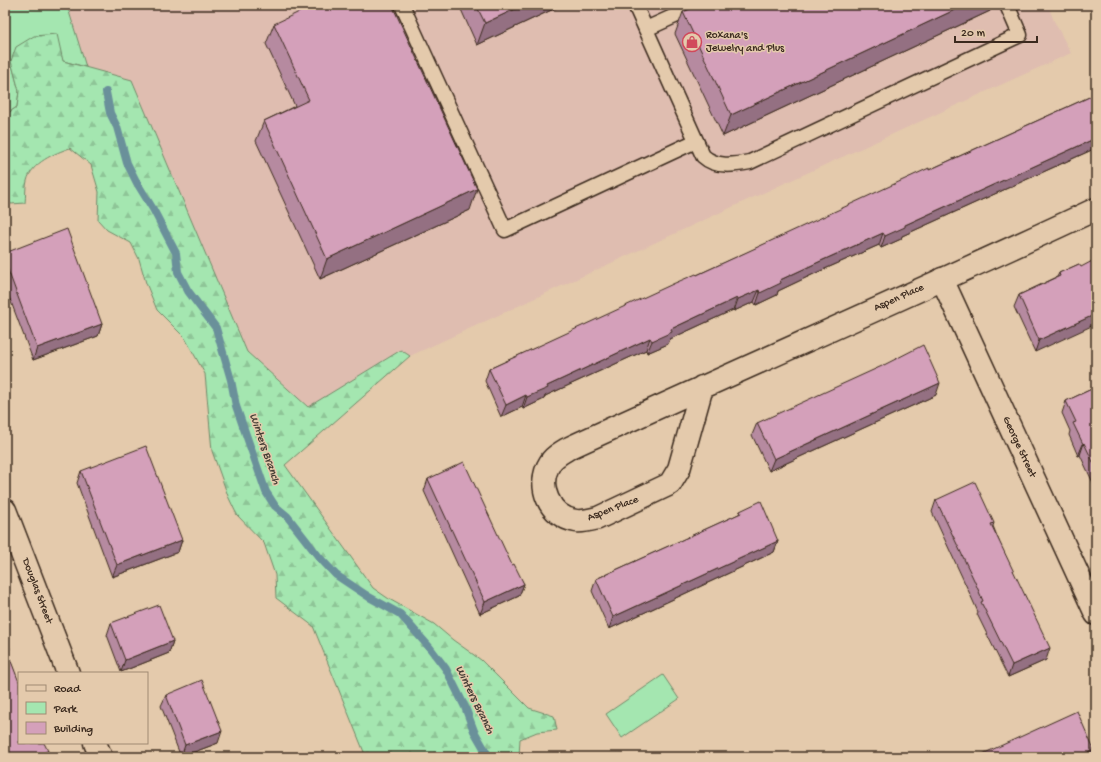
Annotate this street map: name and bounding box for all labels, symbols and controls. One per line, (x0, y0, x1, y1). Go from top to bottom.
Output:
scale bar (955, 18, 1037, 44)
text: 20 m (961, 27, 986, 41)
place label: Roxana's Jewelry and Plus (706, 30, 785, 55)
shop icon: Roxana's Jewelry and Plus (681, 31, 703, 53)
street label: Aspen Place (872, 282, 926, 314)
water label: Winters Branch (245, 412, 283, 487)
street label: George Street (1000, 415, 1039, 481)
street label: Aspen Place (586, 494, 640, 524)
street label: Douglas Street (19, 556, 55, 627)
water label: Winters Branch (451, 664, 497, 737)
legend (18, 672, 148, 744)
text: Road (54, 683, 81, 697)
text: Park (53, 703, 79, 717)
text: Building (53, 723, 93, 737)

